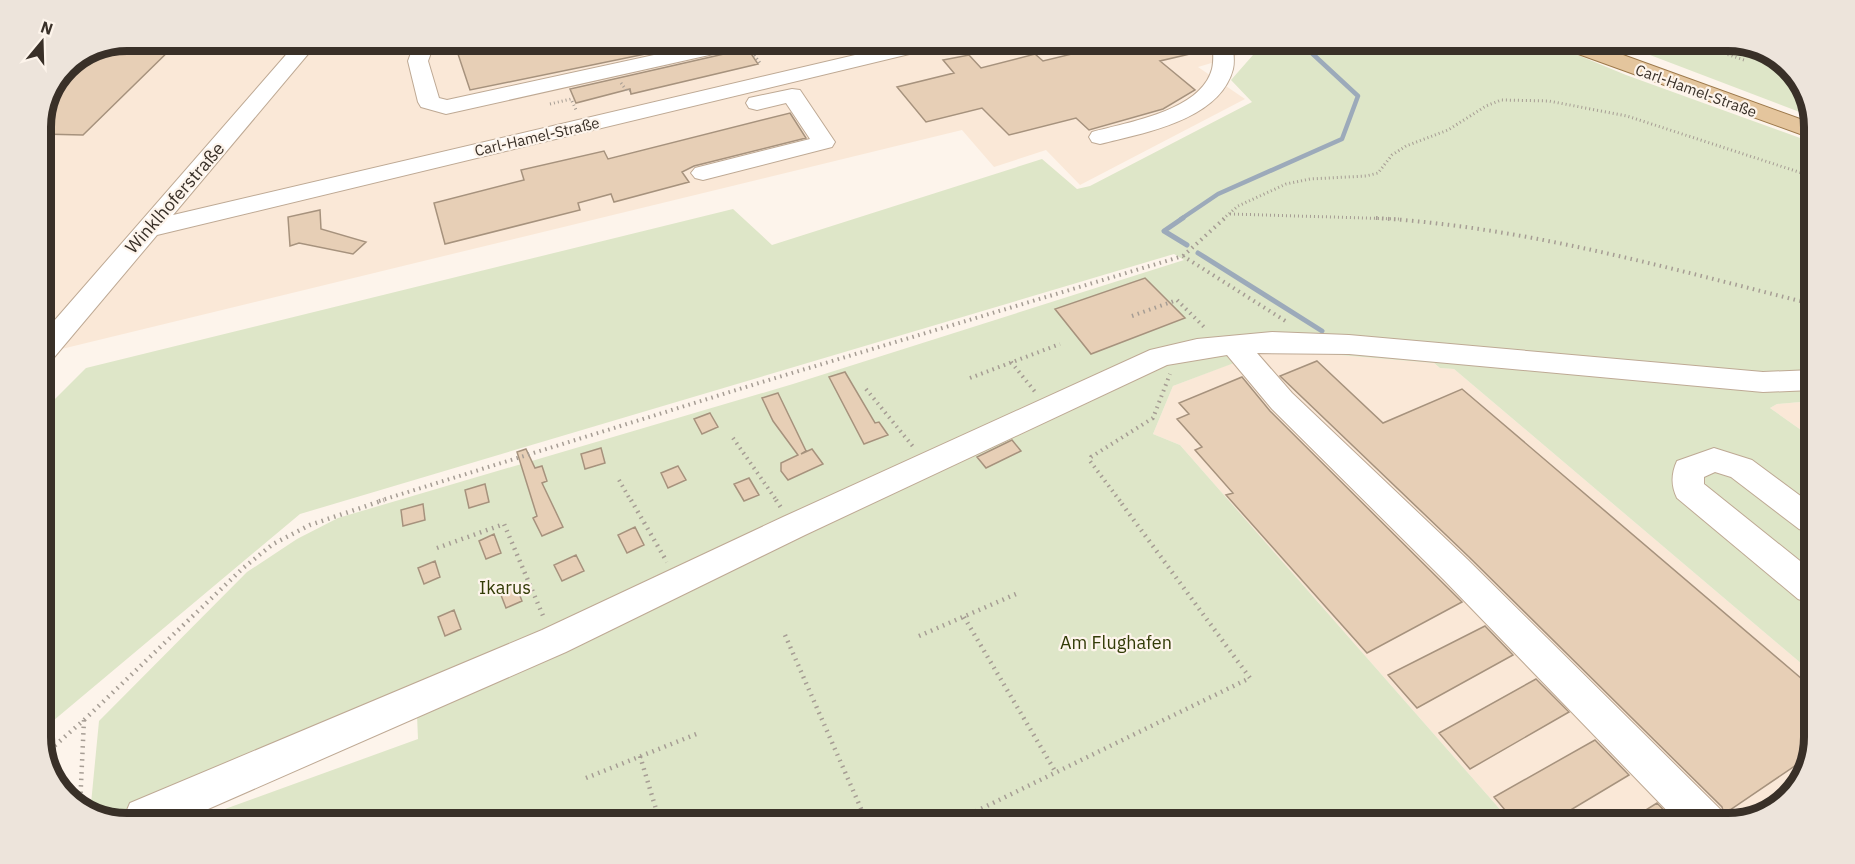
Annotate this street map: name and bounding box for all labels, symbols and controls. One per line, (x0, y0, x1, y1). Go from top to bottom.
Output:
north arrow (12, 12, 72, 72)
text: N (38, 16, 56, 39)
street label: Carl-Hamel-Straße (1633, 60, 1759, 121)
street label: Carl-Hamel-Straße (473, 113, 601, 160)
street label: Winklhoferstraße (120, 137, 229, 258)
park label: Ikarus (479, 576, 531, 599)
park label: Am Flughafen (1060, 631, 1172, 654)

